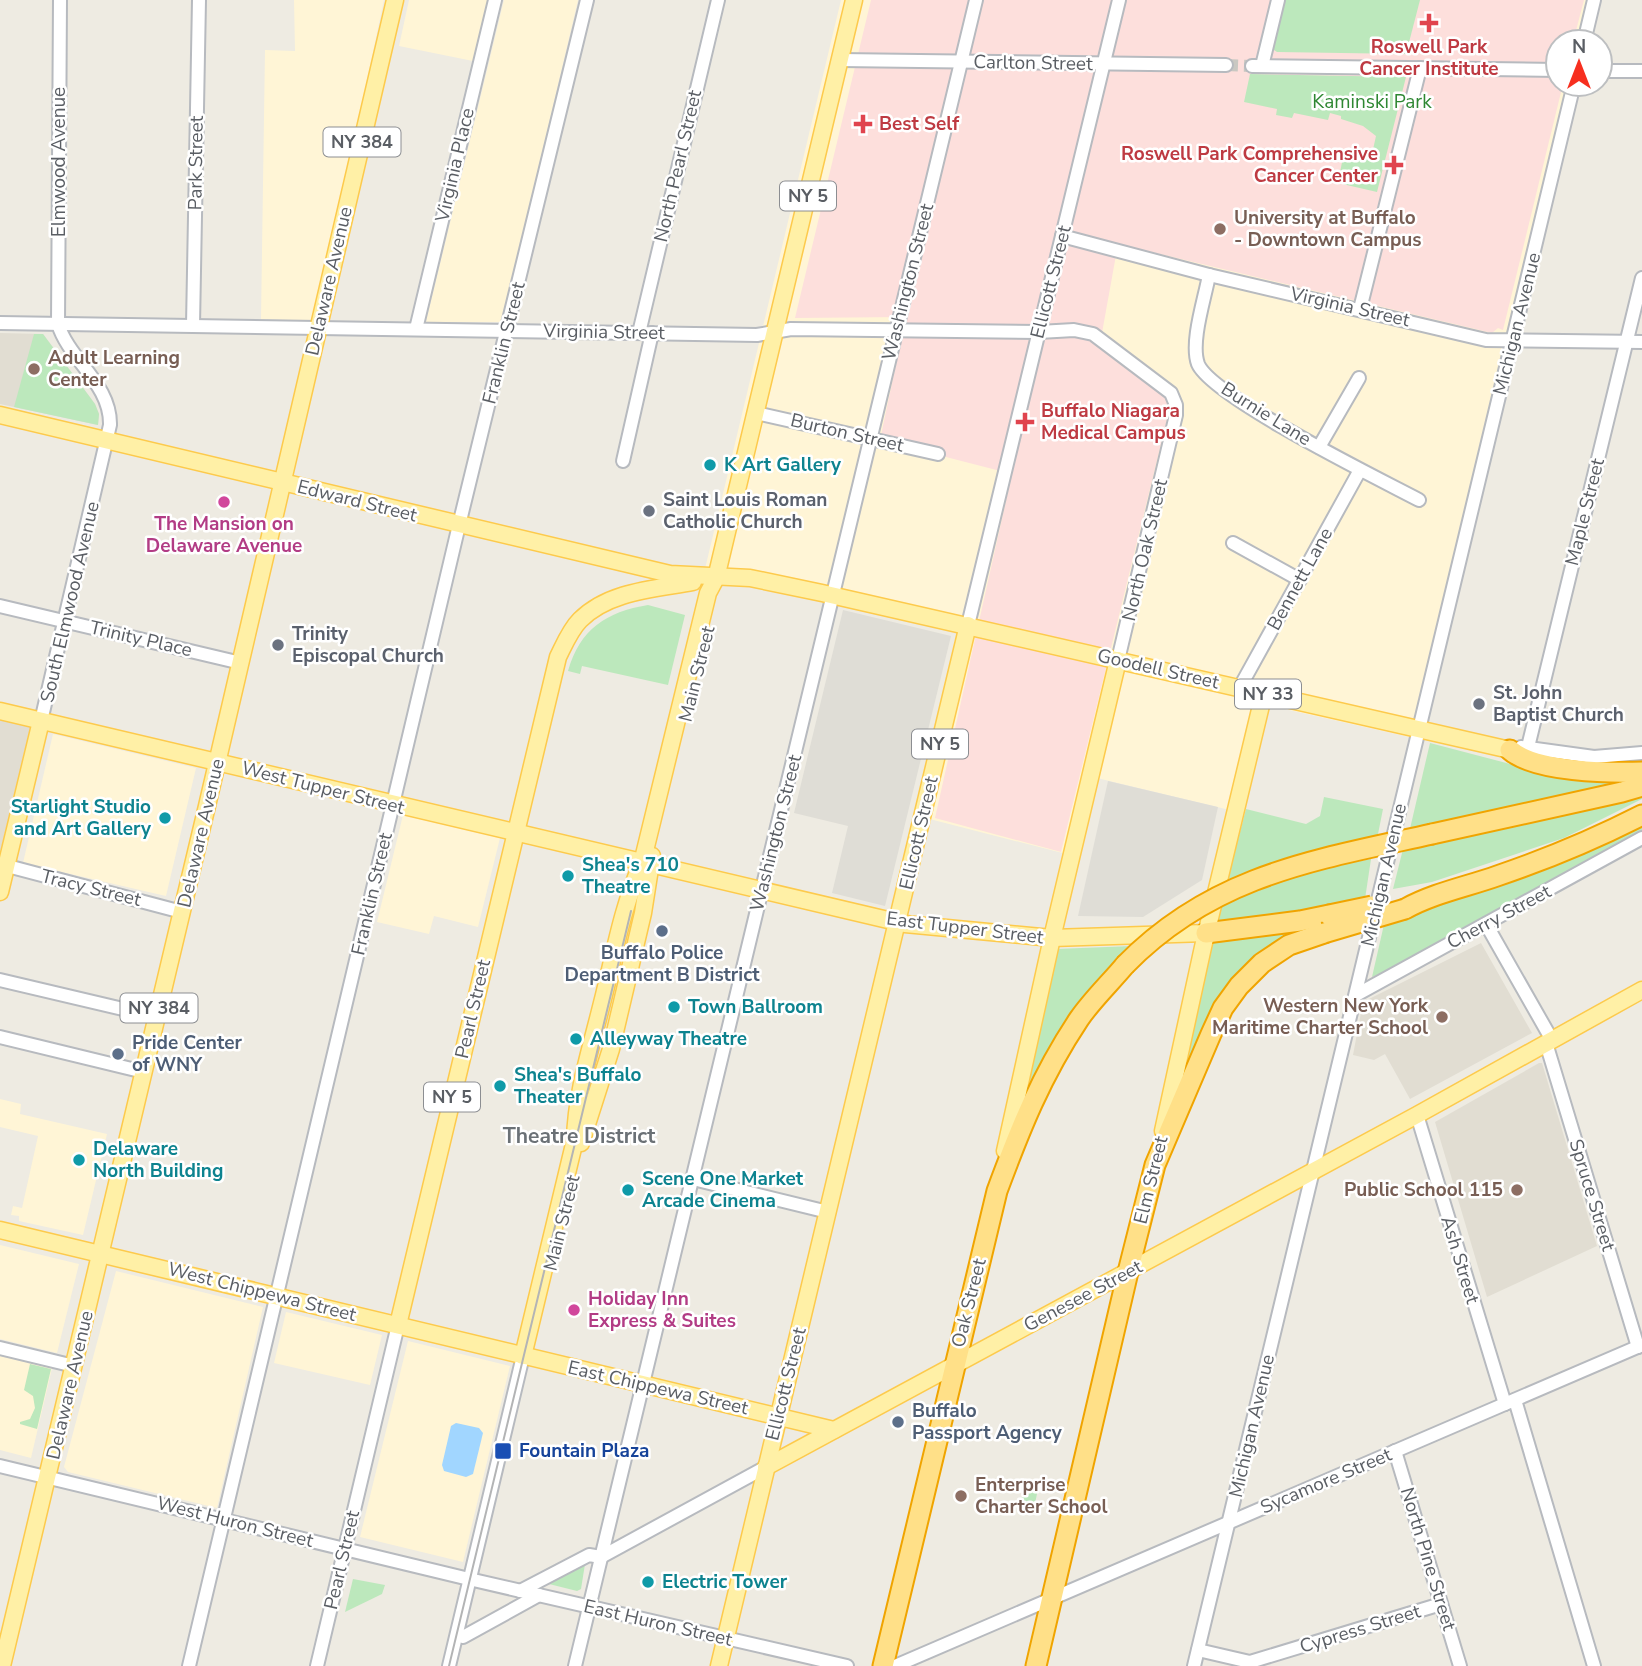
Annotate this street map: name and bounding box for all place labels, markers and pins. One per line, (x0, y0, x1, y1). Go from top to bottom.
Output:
marker: Roswell Park Cancer Institute (1419, 13, 1439, 33)
place label: Roswell Park Cancer Institute (1359, 34, 1499, 82)
place label: Best Self (879, 111, 960, 137)
marker: Best Self (853, 114, 873, 134)
place label: Roswell Park Comprehensive Cancer Center (1121, 141, 1379, 189)
marker: Roswell Park Comprehensive Cancer Center (1384, 155, 1404, 175)
place label: University at Buffalo - Downtown Campus (1234, 205, 1422, 253)
marker: University at Buffalo - Downtown Campus (1212, 221, 1228, 237)
place label: Adult Learning Center (48, 345, 180, 393)
marker: Adult Learning Center (26, 361, 42, 377)
place label: Buffalo Niagara Medical Campus (1041, 398, 1186, 446)
marker: Buffalo Niagara Medical Campus (1015, 412, 1035, 432)
place label: K Art Gallery (724, 452, 842, 478)
marker: K Art Gallery (702, 457, 718, 473)
place label: Saint Louis Roman Catholic Church (663, 487, 827, 535)
marker: The Mansion on Delaware Avenue (216, 494, 232, 510)
marker: Saint Louis Roman Catholic Church (641, 503, 657, 519)
place label: The Mansion on Delaware Avenue (146, 511, 302, 559)
place label: Trinity Episcopal Church (292, 621, 444, 669)
marker: Trinity Episcopal Church (270, 637, 286, 653)
place label: St. John Baptist Church (1493, 680, 1624, 728)
marker: St. John Baptist Church (1471, 696, 1487, 712)
place label: Starlight Studio and Art Gallery (11, 794, 152, 842)
marker: Starlight Studio and Art Gallery (157, 810, 173, 826)
place label: Shea's 710 Theatre (582, 852, 679, 900)
marker: Shea's 710 Theatre (560, 868, 576, 884)
marker: Buffalo Police Department B District (654, 923, 670, 939)
place label: Buffalo Police Department B District (565, 940, 760, 988)
place label: Western New York Maritime Charter School (1212, 993, 1429, 1041)
place label: Town Ballroom (688, 994, 823, 1020)
marker: Town Ballroom (666, 999, 682, 1015)
marker: Western New York Maritime Charter School (1434, 1009, 1450, 1025)
place label: Alleyway Theatre (590, 1026, 747, 1052)
place label: Pride Center of WNY (132, 1030, 242, 1078)
marker: Alleyway Theatre (568, 1031, 584, 1047)
marker: Pride Center of WNY (110, 1046, 126, 1062)
place label: Shea's Buffalo Theater (514, 1062, 642, 1110)
marker: Shea's Buffalo Theater (492, 1078, 508, 1094)
place label: Delaware North Building (93, 1136, 223, 1184)
marker: Delaware North Building (71, 1152, 87, 1168)
place label: Scene One Market Arcade Cinema (642, 1166, 804, 1214)
place label: Public School 115 (1344, 1177, 1503, 1203)
marker: Scene One Market Arcade Cinema (620, 1182, 636, 1198)
marker: Public School 115 (1509, 1182, 1525, 1198)
place label: Holiday Inn Express & Suites (588, 1286, 736, 1334)
marker: Holiday Inn Express & Suites (566, 1302, 582, 1318)
place label: Buffalo Passport Agency (912, 1398, 1063, 1446)
marker: Buffalo Passport Agency (890, 1414, 906, 1430)
place label: Fountain Plaza (519, 1438, 649, 1464)
marker: Fountain Plaza (493, 1441, 513, 1461)
place label: Enterprise Charter School (975, 1472, 1108, 1520)
marker: Enterprise Charter School (953, 1488, 969, 1504)
place label: Electric Tower (662, 1569, 788, 1595)
marker: Electric Tower (640, 1574, 656, 1590)

